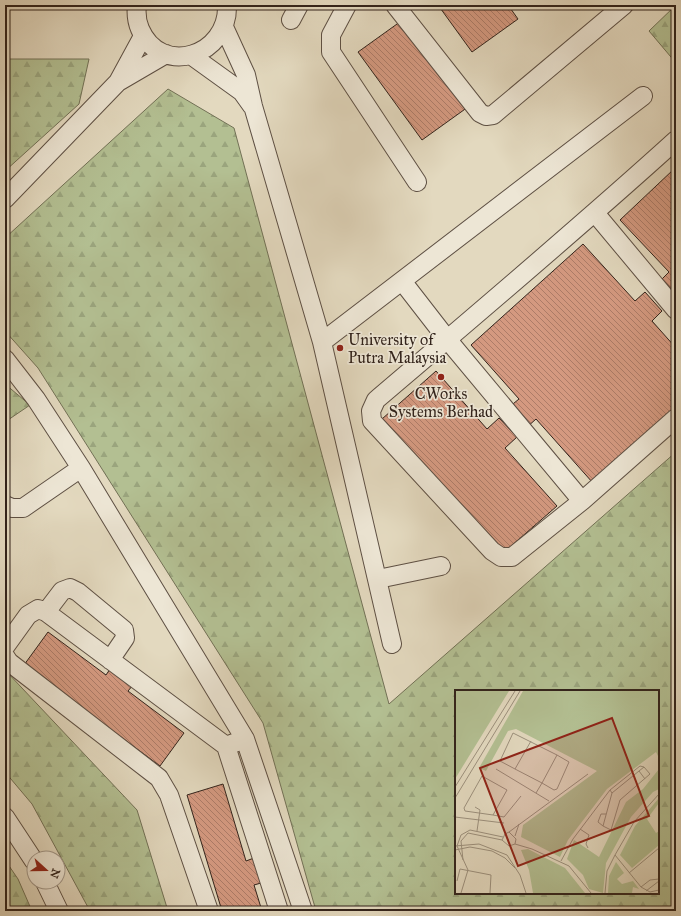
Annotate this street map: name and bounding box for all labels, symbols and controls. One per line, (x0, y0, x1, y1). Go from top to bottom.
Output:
place label: University of Putra Malaysia (348, 330, 446, 367)
marker: University of Putra Malaysia (335, 343, 345, 353)
marker: CWorks Systems Berhad (436, 372, 446, 382)
place label: CWorks Systems Berhad (389, 384, 493, 421)
inset map (455, 690, 659, 894)
north arrow (26, 850, 66, 890)
text: N (47, 867, 63, 881)

